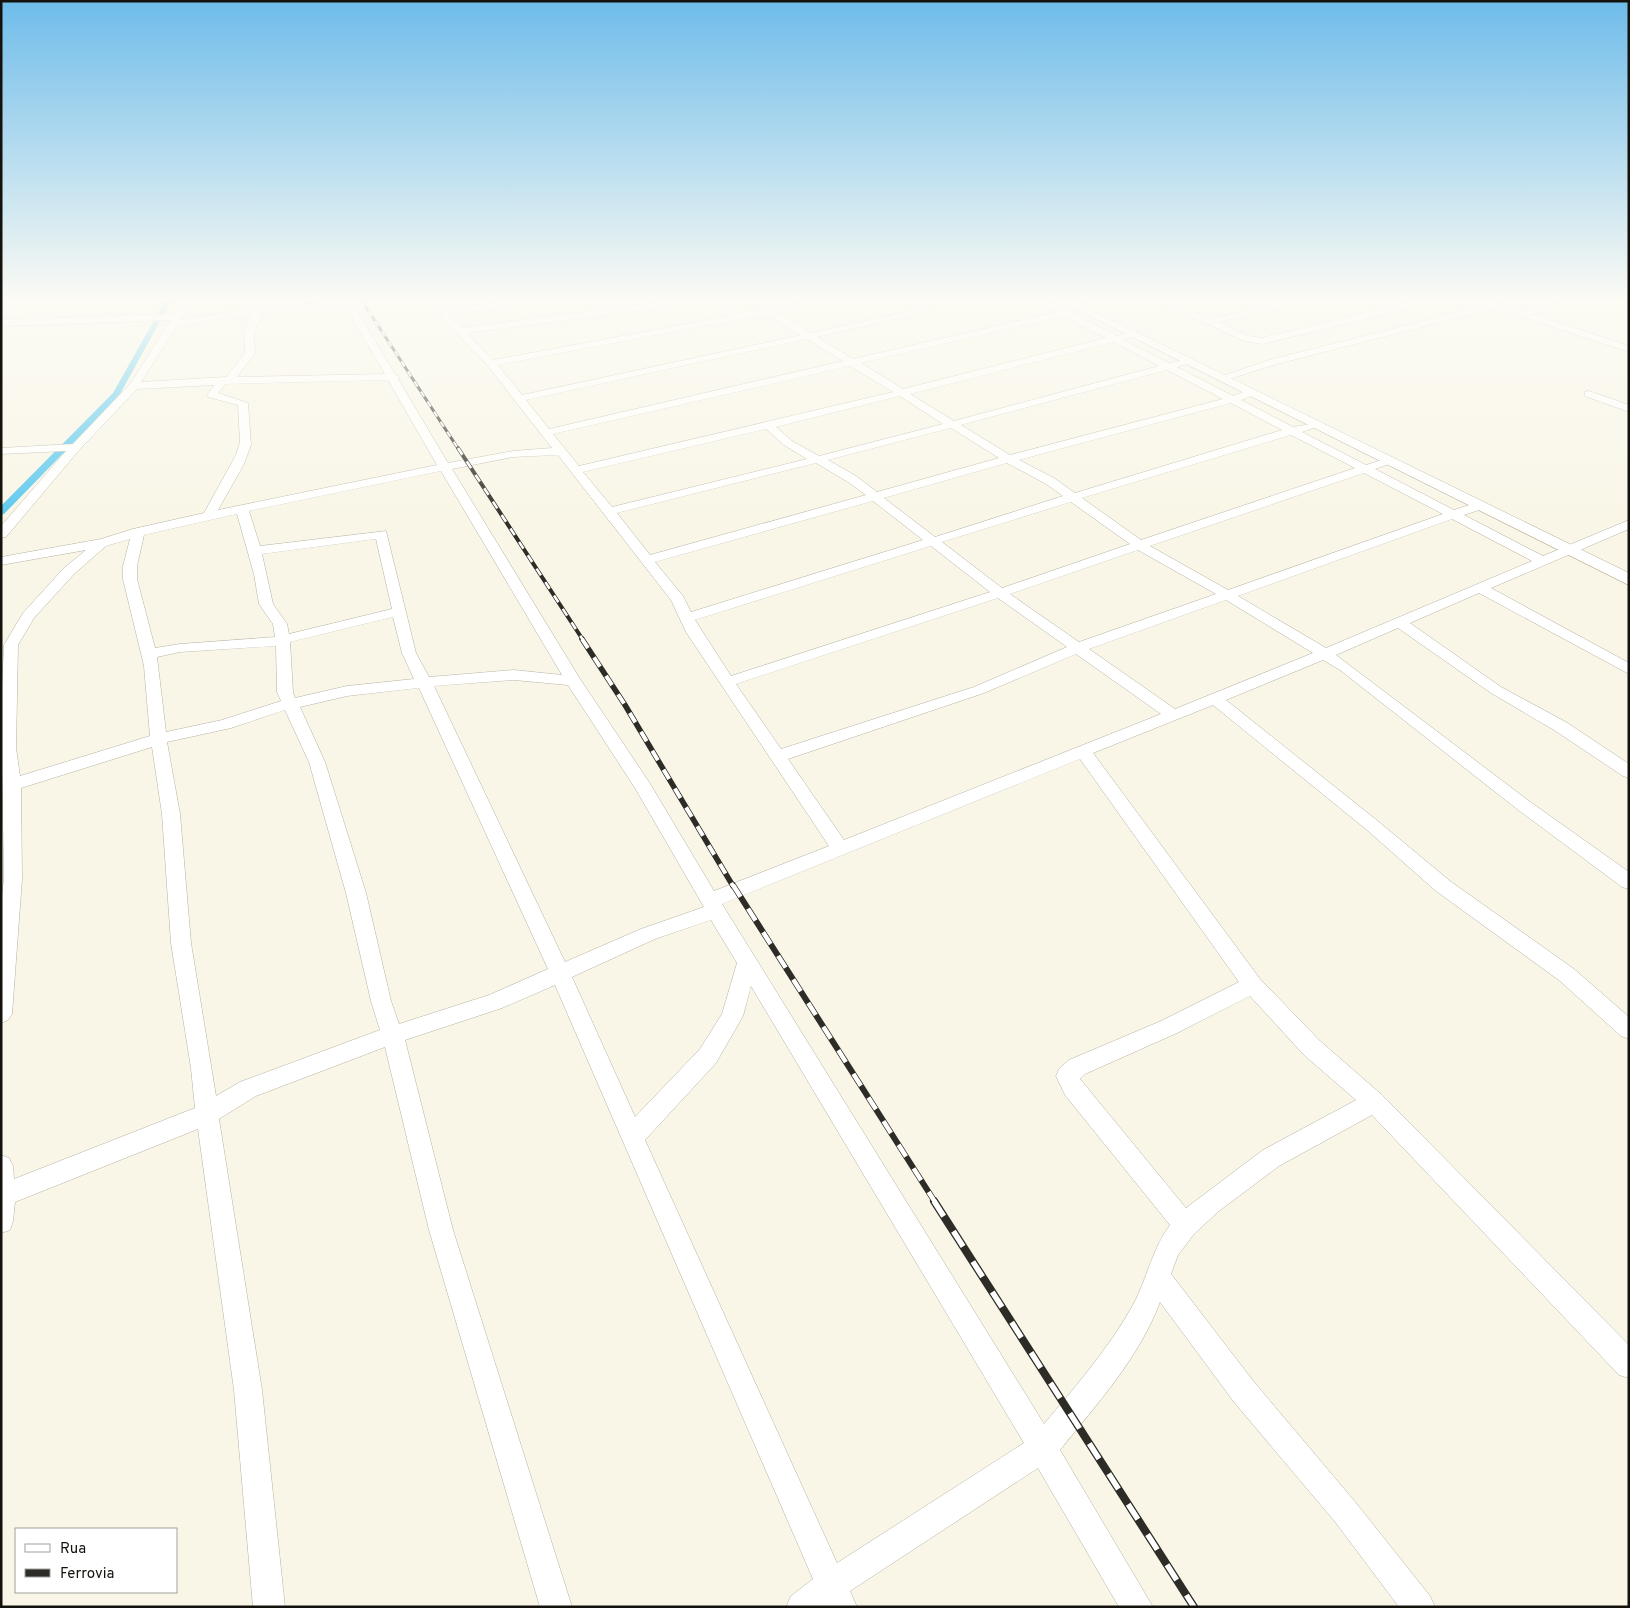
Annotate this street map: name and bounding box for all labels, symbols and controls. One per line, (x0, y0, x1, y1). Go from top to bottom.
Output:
legend (15, 1528, 178, 1593)
text: Rua (60, 1540, 86, 1559)
text: Ferrovia (60, 1565, 114, 1584)

